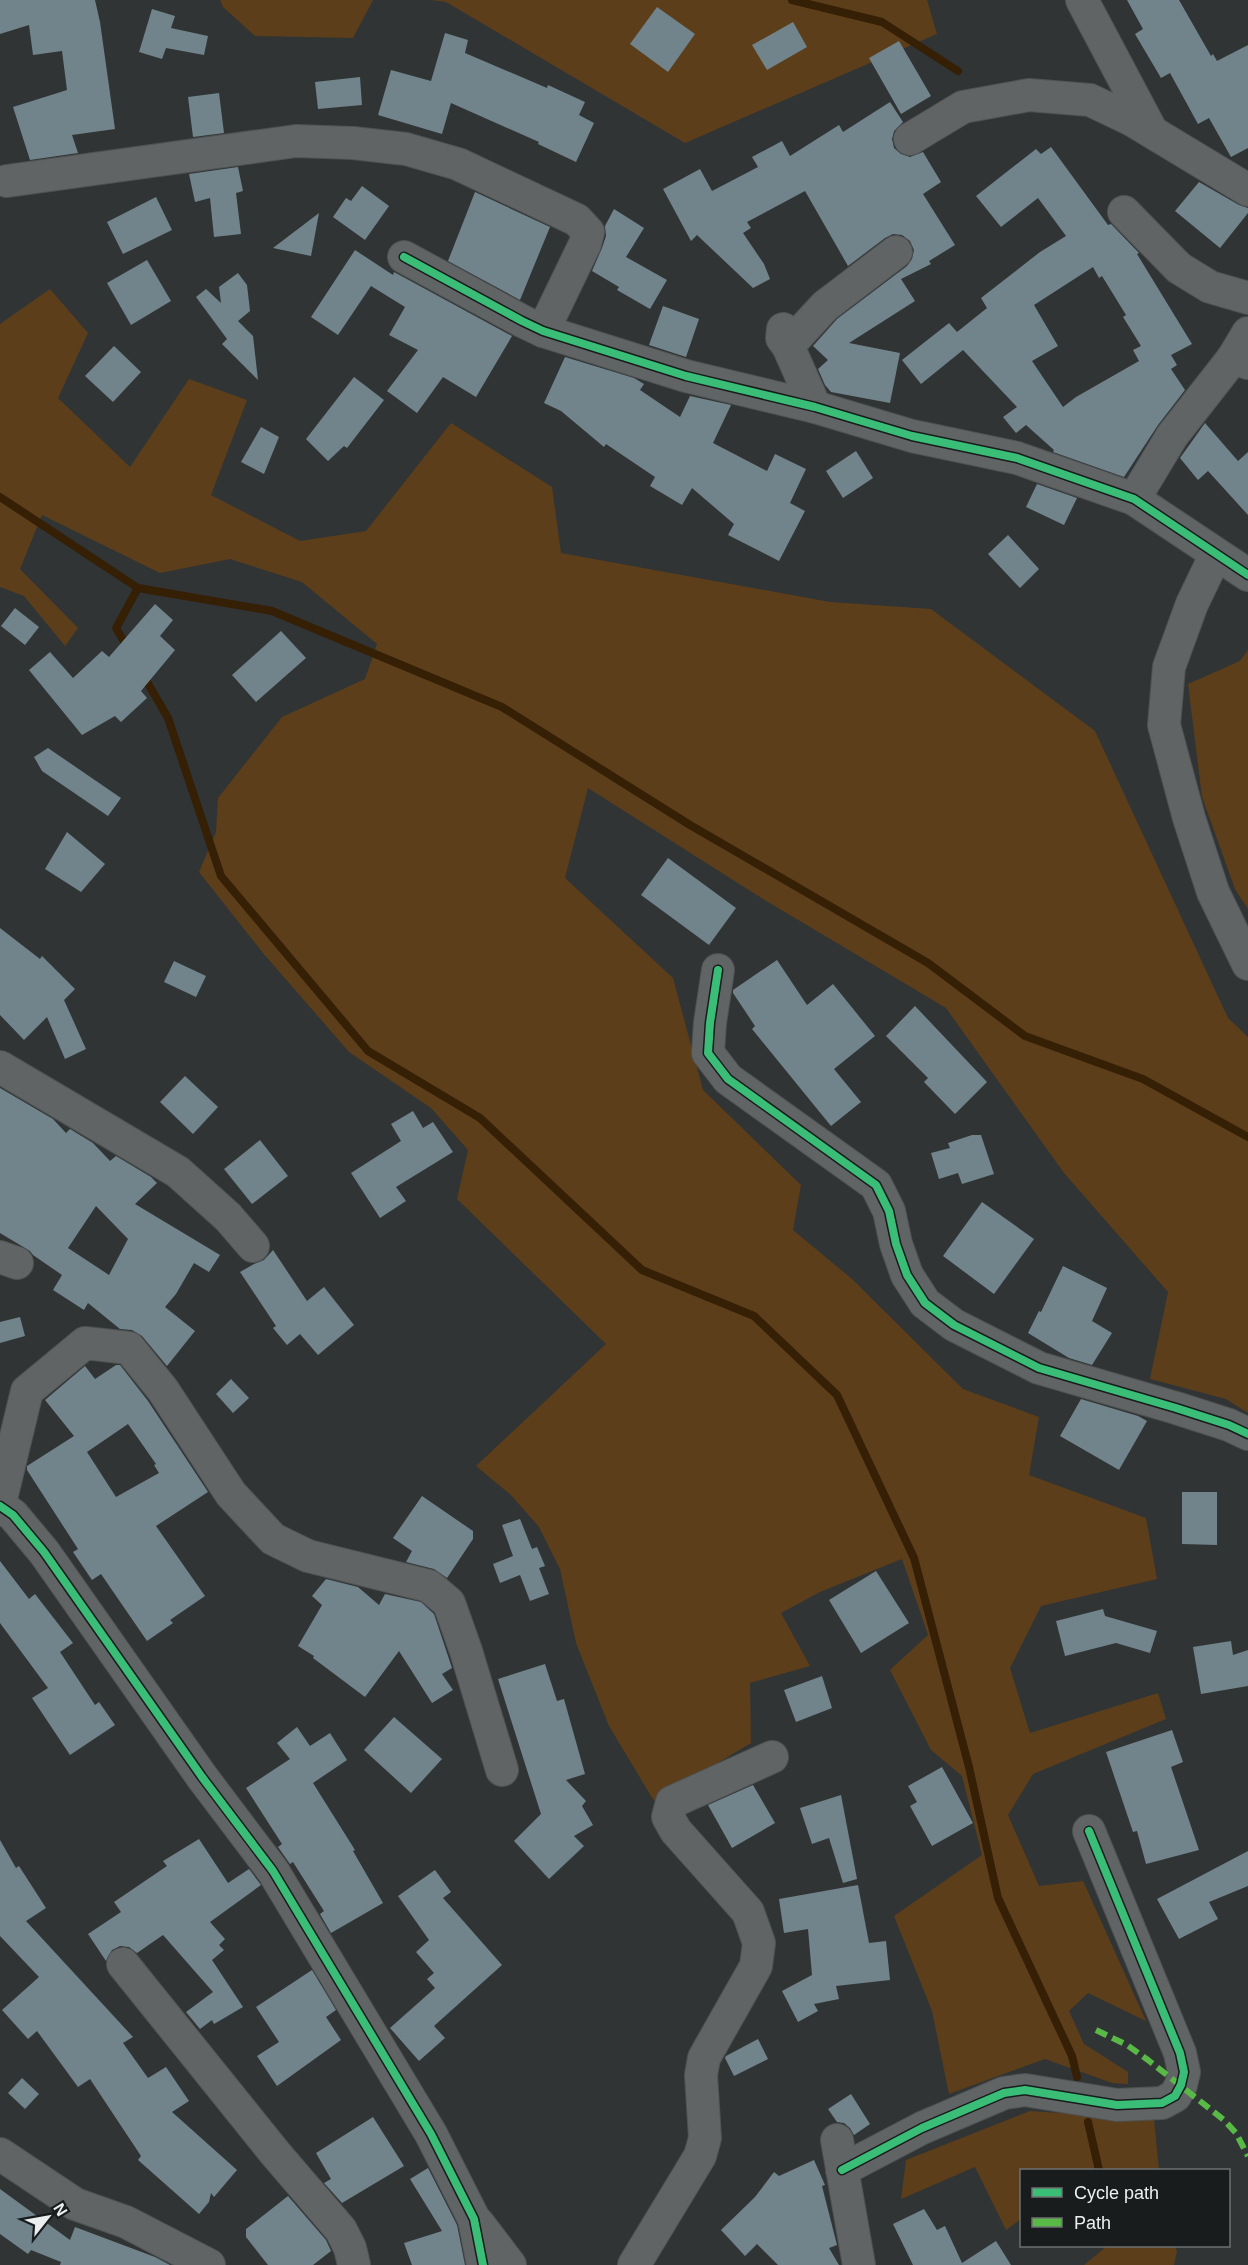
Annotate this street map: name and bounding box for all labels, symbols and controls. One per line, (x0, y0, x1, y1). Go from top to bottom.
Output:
legend (1020, 2169, 1230, 2247)
text: Cycle path (1074, 2183, 1159, 2203)
north arrow (18, 2187, 78, 2247)
text: N (50, 2200, 71, 2219)
text: Path (1074, 2213, 1111, 2233)

